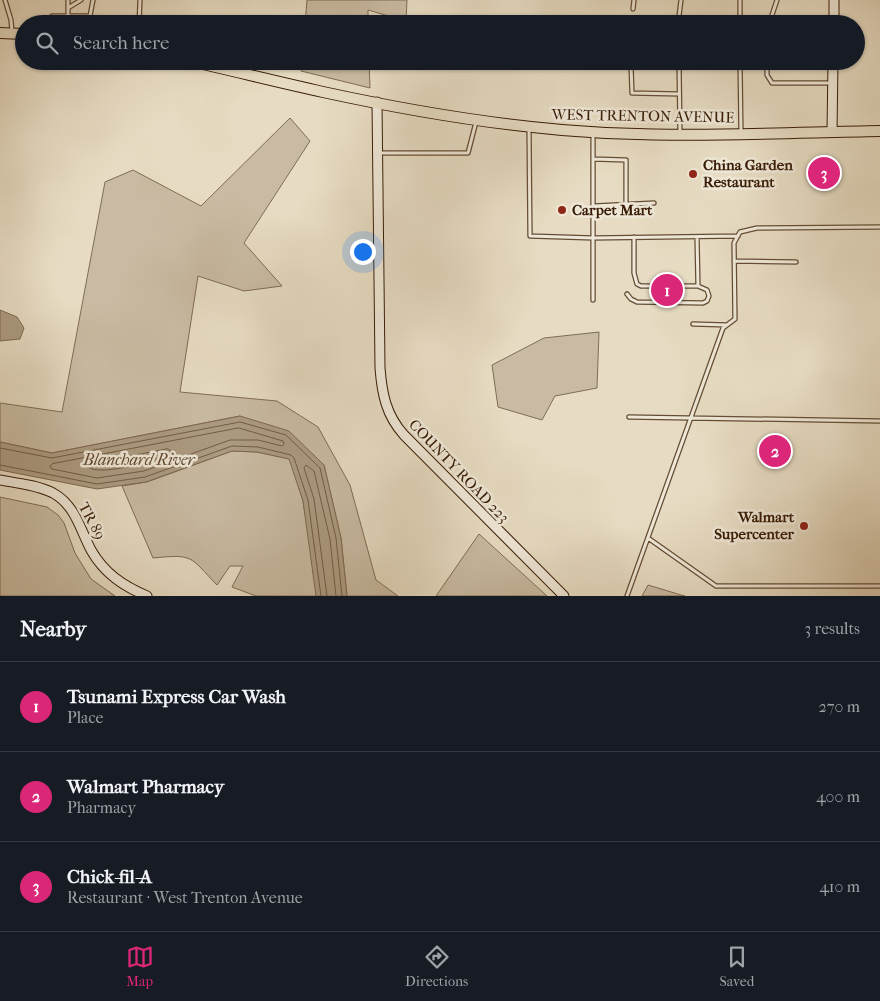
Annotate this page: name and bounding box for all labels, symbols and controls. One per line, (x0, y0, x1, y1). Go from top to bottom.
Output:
search box (15, 15, 865, 70)
icon: search (33, 29, 61, 57)
text: Search here (73, 32, 169, 54)
street label: WEST TRENTON AVENUE (550, 105, 735, 127)
pin: 3 (808, 154, 840, 192)
place label: China Garden Restaurant (703, 156, 793, 191)
marker: China Garden Restaurant (687, 168, 699, 180)
place label: Carpet Mart (572, 201, 653, 219)
marker: Carpet Mart (556, 204, 568, 216)
your location (350, 239, 376, 265)
pin: 1 (651, 271, 683, 309)
street label: COUNTY ROAD 223 (405, 416, 513, 526)
pin: 2 (759, 432, 791, 470)
water label: Blanchard River (82, 450, 197, 469)
street label: TR 89 (75, 499, 109, 543)
place label: Walmart Supercenter (714, 508, 795, 543)
marker: Walmart Supercenter (798, 520, 810, 532)
text: Nearby (20, 617, 86, 641)
text: 3 results (804, 619, 860, 638)
text: Tsunami Express Car Wash (67, 686, 286, 708)
text: 1 (33, 697, 39, 716)
text: 270 m (819, 697, 860, 716)
text: Place (67, 708, 103, 727)
text: Walmart Pharmacy (67, 776, 224, 798)
text: 2 (32, 787, 40, 806)
text: 400 m (816, 787, 860, 806)
text: Pharmacy (67, 798, 136, 817)
text: Chick-fil-A (67, 866, 152, 888)
text: 3 (33, 877, 39, 896)
text: 410 m (819, 877, 860, 896)
text: Restaurant · West Trenton Avenue (67, 888, 303, 907)
tab: Map (126, 943, 154, 990)
tab: Directions (405, 943, 468, 990)
tab: Saved (720, 943, 754, 990)

